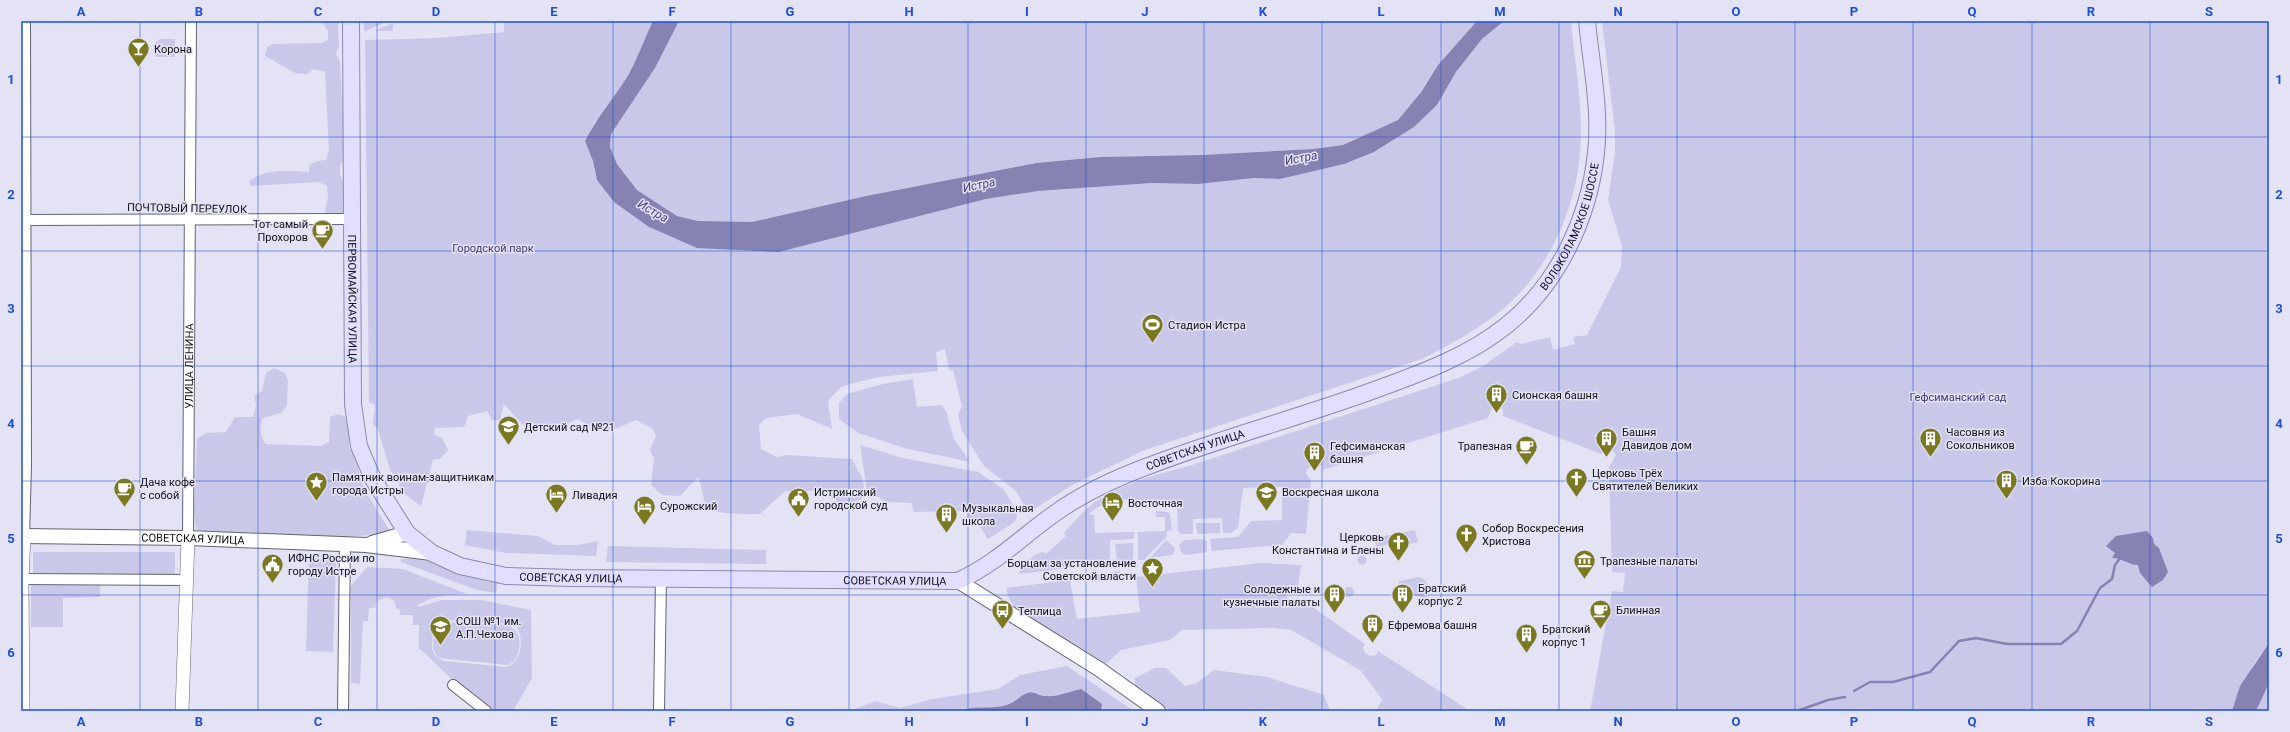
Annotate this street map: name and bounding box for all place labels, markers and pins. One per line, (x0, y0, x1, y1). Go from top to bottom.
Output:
bar icon: Корона (125, 36, 151, 69)
place label: Корона (154, 43, 192, 56)
cafe icon: Тот самый Прохоров (310, 217, 336, 250)
place label: Тот самый Прохоров (253, 218, 308, 244)
sports icon: Стадион Истра (1140, 312, 1166, 345)
place label: Стадион Истра (1168, 319, 1246, 332)
building icon: Сионская башня (1483, 382, 1509, 415)
place label: Сионская башня (1512, 389, 1598, 402)
school or university icon: Детский сад №21 (496, 414, 522, 447)
place label: Детский сад №21 (524, 421, 615, 434)
building icon: Башня Давидов дом (1594, 425, 1620, 458)
building icon: Часовня из Сокольников (1917, 425, 1943, 458)
place label: Башня Давидов дом (1622, 426, 1692, 452)
place label: Часовня из Сокольников (1946, 426, 2015, 452)
cafe icon: Трапезная (1514, 433, 1540, 466)
building icon: Гефсиманская башня (1301, 439, 1327, 472)
place label: Гефсиманская башня (1330, 440, 1405, 466)
place label: Трапезная (1458, 440, 1512, 453)
church icon: Церковь Трёх Святителей Великих (1564, 466, 1590, 499)
place label: Церковь Трёх Святителей Великих (1592, 467, 1699, 493)
building icon: Изба Кокорина (1994, 468, 2020, 501)
place icon: Памятник воинам-защитникам города Истры (303, 470, 329, 503)
place label: Памятник воинам-защитникам города Истры (332, 471, 494, 497)
cafe icon: Дача кофе с собой (111, 475, 137, 508)
place label: Изба Кокорина (2022, 475, 2100, 488)
place label: Дача кофе с собой (140, 476, 195, 502)
school or university icon: Воскресная школа (1253, 479, 1279, 512)
hotel icon: Ливадия (543, 482, 569, 515)
public building icon: Истринский городской суд (786, 485, 812, 518)
place label: Истринский городской суд (814, 486, 888, 512)
place label: Воскресная школа (1282, 486, 1379, 499)
place label: Ливадия (572, 489, 617, 502)
hotel icon: Восточная (1100, 490, 1126, 523)
hotel icon: Сурожский (632, 493, 658, 526)
place label: Восточная (1128, 497, 1183, 510)
place label: Сурожский (660, 500, 717, 513)
building icon: Музыкальная школа (934, 501, 960, 534)
place label: Музыкальная школа (962, 502, 1034, 528)
church icon: Собор Воскресения Христова (1454, 521, 1480, 554)
place label: Собор Воскресения Христова (1482, 522, 1584, 548)
church icon: Церковь Константина и Елены (1386, 530, 1412, 563)
place label: Церковь Константина и Елены (1272, 531, 1384, 557)
museum icon: Трапезные палаты (1571, 548, 1597, 581)
public building icon: ИФНС России по городу Истре (259, 551, 285, 584)
place label: ИФНС России по городу Истре (288, 552, 375, 578)
place label: Трапезные палаты (1600, 555, 1698, 568)
place icon: Борцам за установление Советской власти (1139, 556, 1165, 589)
place label: Борцам за установление Советской власти (1007, 557, 1136, 583)
building icon: Братский корпус 2 (1390, 581, 1416, 614)
building icon: Солодежные и кузнечные палаты (1322, 582, 1348, 615)
place label: Братский корпус 2 (1418, 582, 1466, 608)
place label: Солодежные и кузнечные палаты (1223, 583, 1320, 609)
cafe icon: Блинная (1588, 597, 1614, 630)
bus stop icon: Теплица (989, 598, 1015, 631)
place label: Блинная (1616, 604, 1660, 617)
place label: Теплица (1018, 605, 1061, 618)
building icon: Ефремова башня (1360, 612, 1386, 645)
school or university icon: СОШ №1 им. А.П.Чехова (428, 614, 454, 647)
place label: СОШ №1 им. А.П.Чехова (456, 615, 522, 641)
place label: Ефремова башня (1388, 619, 1477, 632)
building icon: Братский корпус 1 (1513, 622, 1539, 655)
place label: Братский корпус 1 (1542, 623, 1590, 649)

